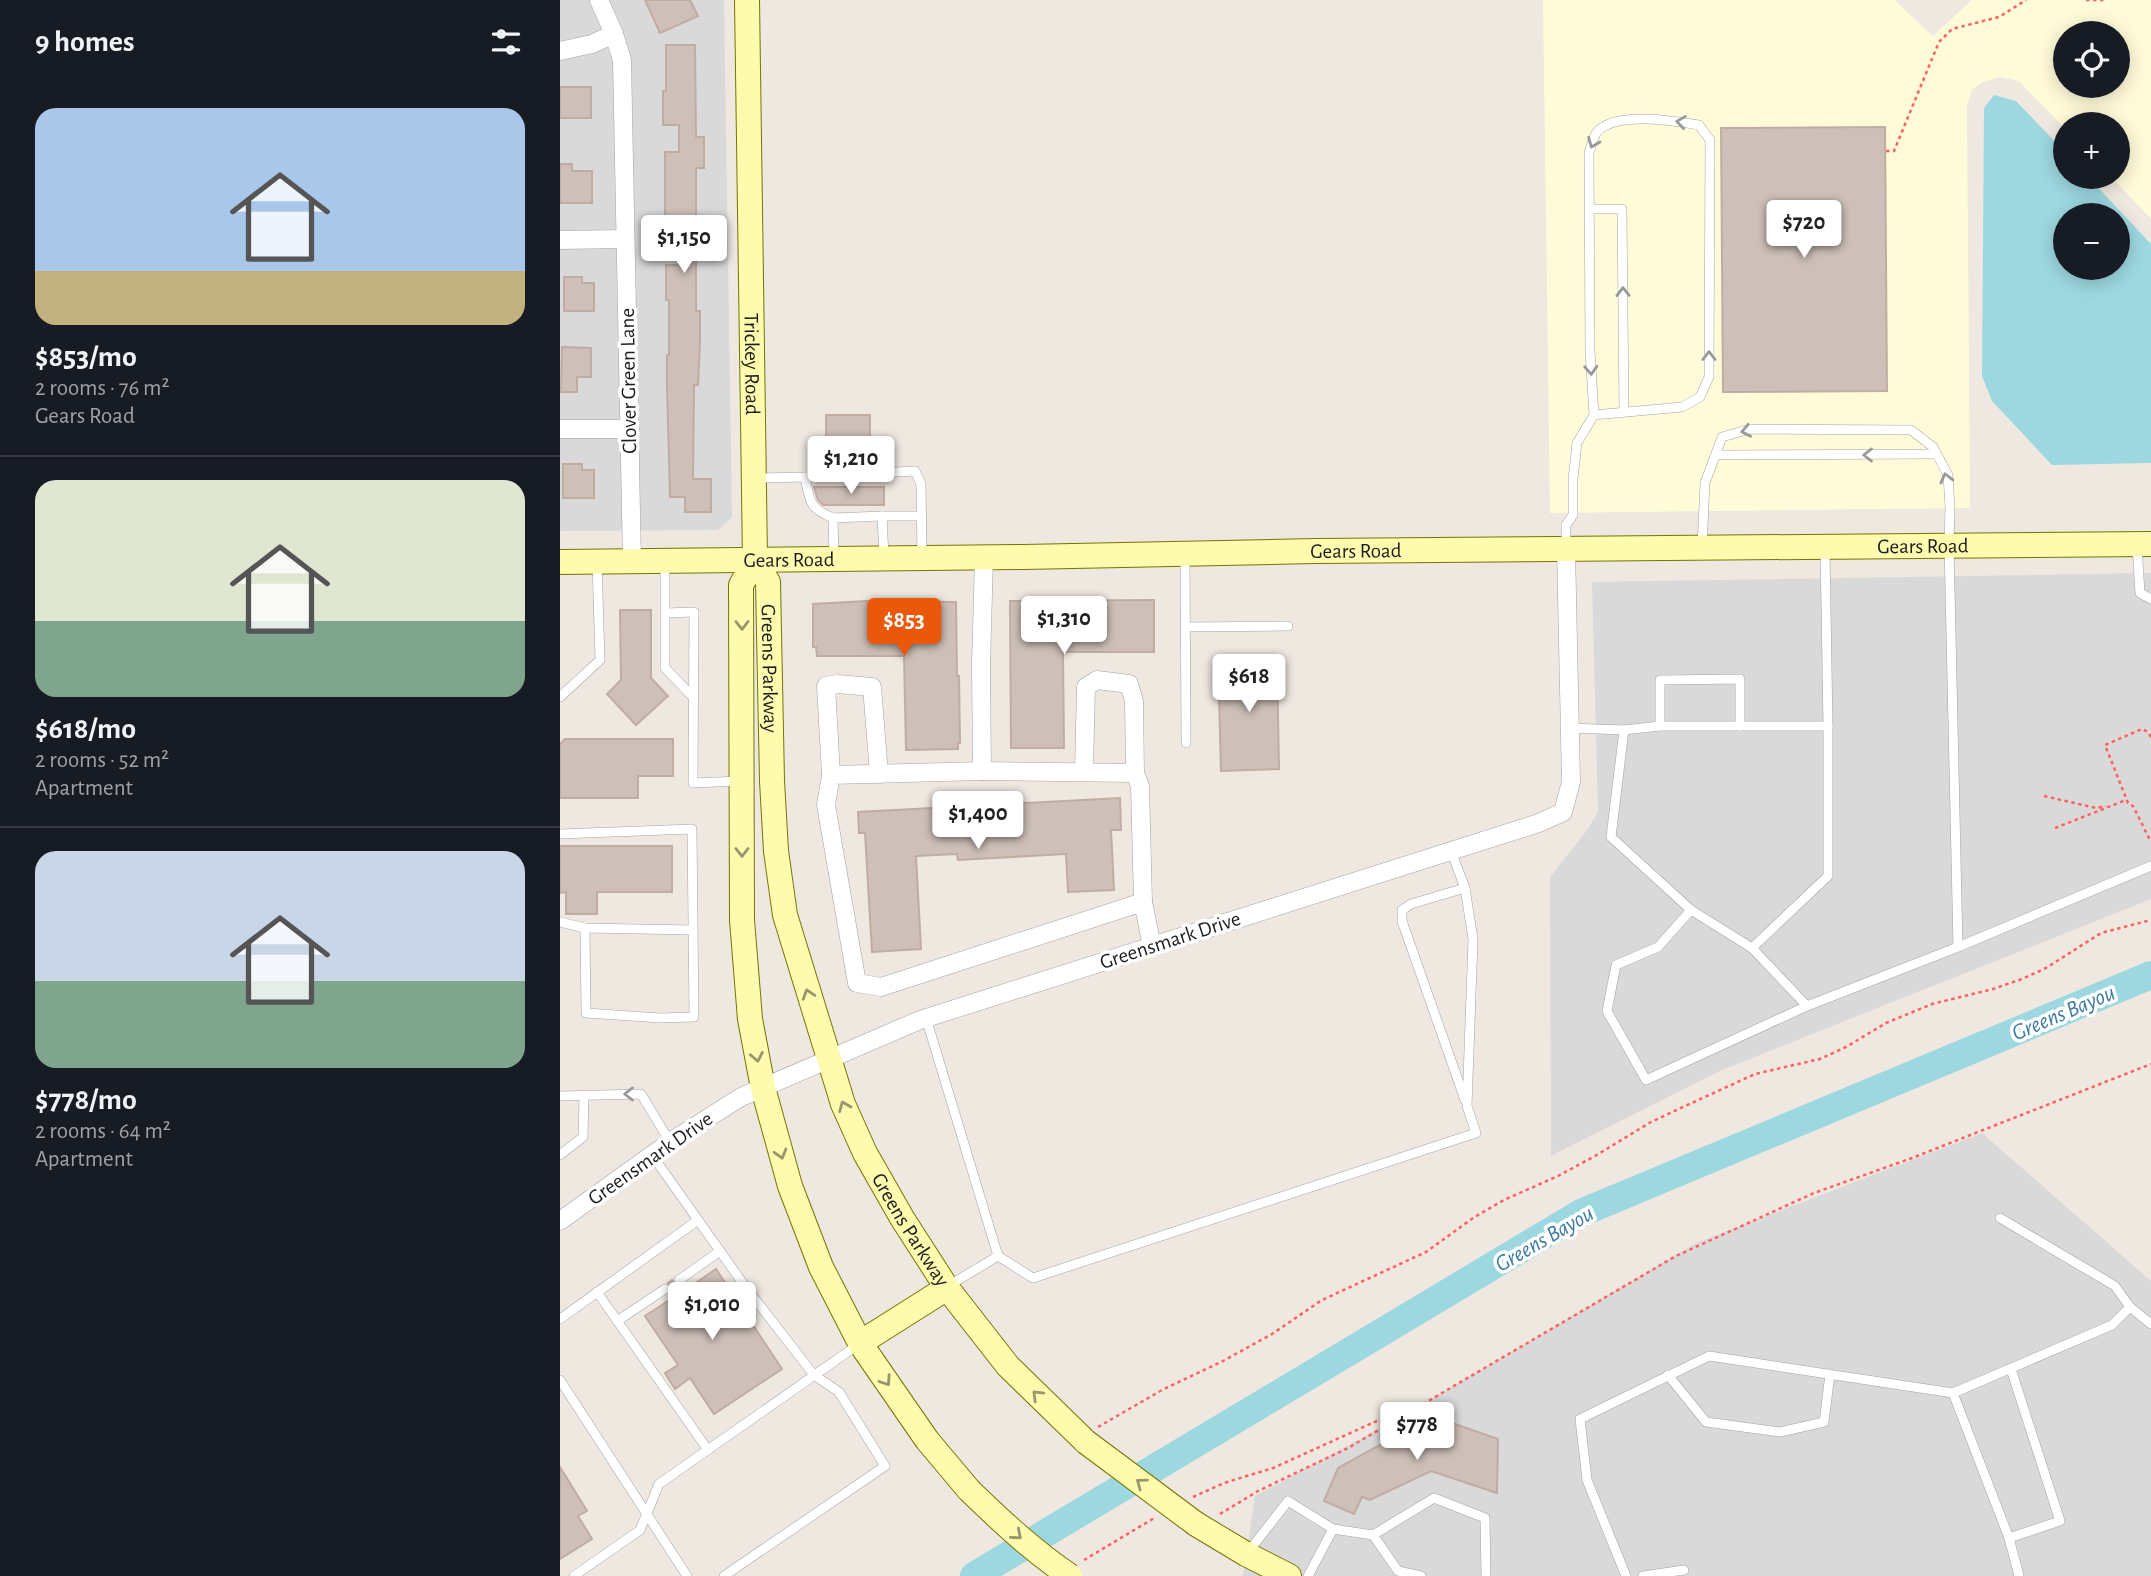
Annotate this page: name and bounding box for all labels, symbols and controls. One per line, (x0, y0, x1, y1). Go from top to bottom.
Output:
map controls (2053, 21, 2130, 280)
button: locate (2053, 21, 2130, 98)
icon: filters (487, 23, 525, 61)
text: 9 homes (35, 27, 135, 57)
button: + (2053, 112, 2130, 189)
one-way arrow (1675, 115, 1687, 130)
one-way arrow (1588, 136, 1602, 148)
icon: home (217, 154, 343, 280)
pin: $720 (1763, 201, 1845, 260)
button: − (2053, 203, 2130, 280)
text: $720 (1782, 211, 1826, 234)
pin: $1,150 (627, 216, 741, 275)
text: $1,150 (657, 226, 711, 249)
one-way arrow (1615, 287, 1631, 297)
street label: Clover Green Lane (617, 308, 640, 454)
street label: Trickey Road (740, 313, 763, 415)
text: $853/mo (35, 342, 137, 372)
one-way arrow (1701, 350, 1717, 360)
one-way arrow (1583, 364, 1598, 375)
text: 2 rooms · 76 m² (35, 377, 169, 400)
text: Gears Road (35, 405, 135, 428)
one-way arrow (1740, 423, 1752, 438)
pin: $1,210 (794, 436, 908, 496)
text: $1,210 (824, 447, 879, 470)
one-way arrow (1863, 447, 1873, 463)
one-way arrow (1940, 472, 1954, 484)
icon: home (217, 526, 343, 652)
street label: Gears Road (1877, 536, 1969, 557)
street label: Gears Road (1310, 540, 1402, 562)
street label: Gears Road (743, 549, 835, 571)
pin: $1,310 (1007, 596, 1121, 656)
pin: $853 (863, 598, 945, 658)
street label: Greens Parkway (757, 604, 781, 733)
text: $1,310 (1037, 607, 1091, 630)
text: $853 (883, 609, 925, 632)
one-way arrow (734, 620, 750, 630)
pin: $618 (1208, 654, 1290, 714)
text: $618 (1228, 665, 1270, 688)
text: $618/mo (35, 714, 136, 744)
text: 2 rooms · 52 m² (35, 749, 169, 772)
text: Apartment (35, 777, 133, 800)
pin: $1,400 (921, 792, 1035, 851)
text: $1,400 (948, 802, 1008, 825)
one-way arrow (734, 847, 750, 858)
icon: home (217, 897, 343, 1023)
street label: Greensmark Drive (1097, 908, 1243, 973)
water label: Greens Bayou (2009, 981, 2119, 1045)
one-way arrow (802, 989, 816, 1001)
one-way arrow (748, 1051, 763, 1063)
text: $778/mo (35, 1085, 137, 1115)
one-way arrow (623, 1086, 634, 1102)
one-way arrow (839, 1100, 853, 1112)
street label: Greensmark Drive (584, 1108, 716, 1209)
text: 2 rooms · 64 m² (35, 1120, 171, 1143)
one-way arrow (773, 1147, 788, 1159)
text: Apartment (35, 1148, 133, 1171)
street label: Greens Parkway (868, 1170, 953, 1290)
water label: Greens Bayou (1492, 1202, 1598, 1277)
pin: $1,010 (655, 1282, 769, 1342)
text: $1,010 (684, 1293, 740, 1316)
one-way arrow (878, 1373, 890, 1386)
one-way arrow (1032, 1390, 1045, 1403)
pin: $778 (1376, 1402, 1458, 1462)
text: $778 (1396, 1413, 1438, 1436)
one-way arrow (1136, 1479, 1149, 1491)
one-way arrow (1009, 1527, 1022, 1539)

